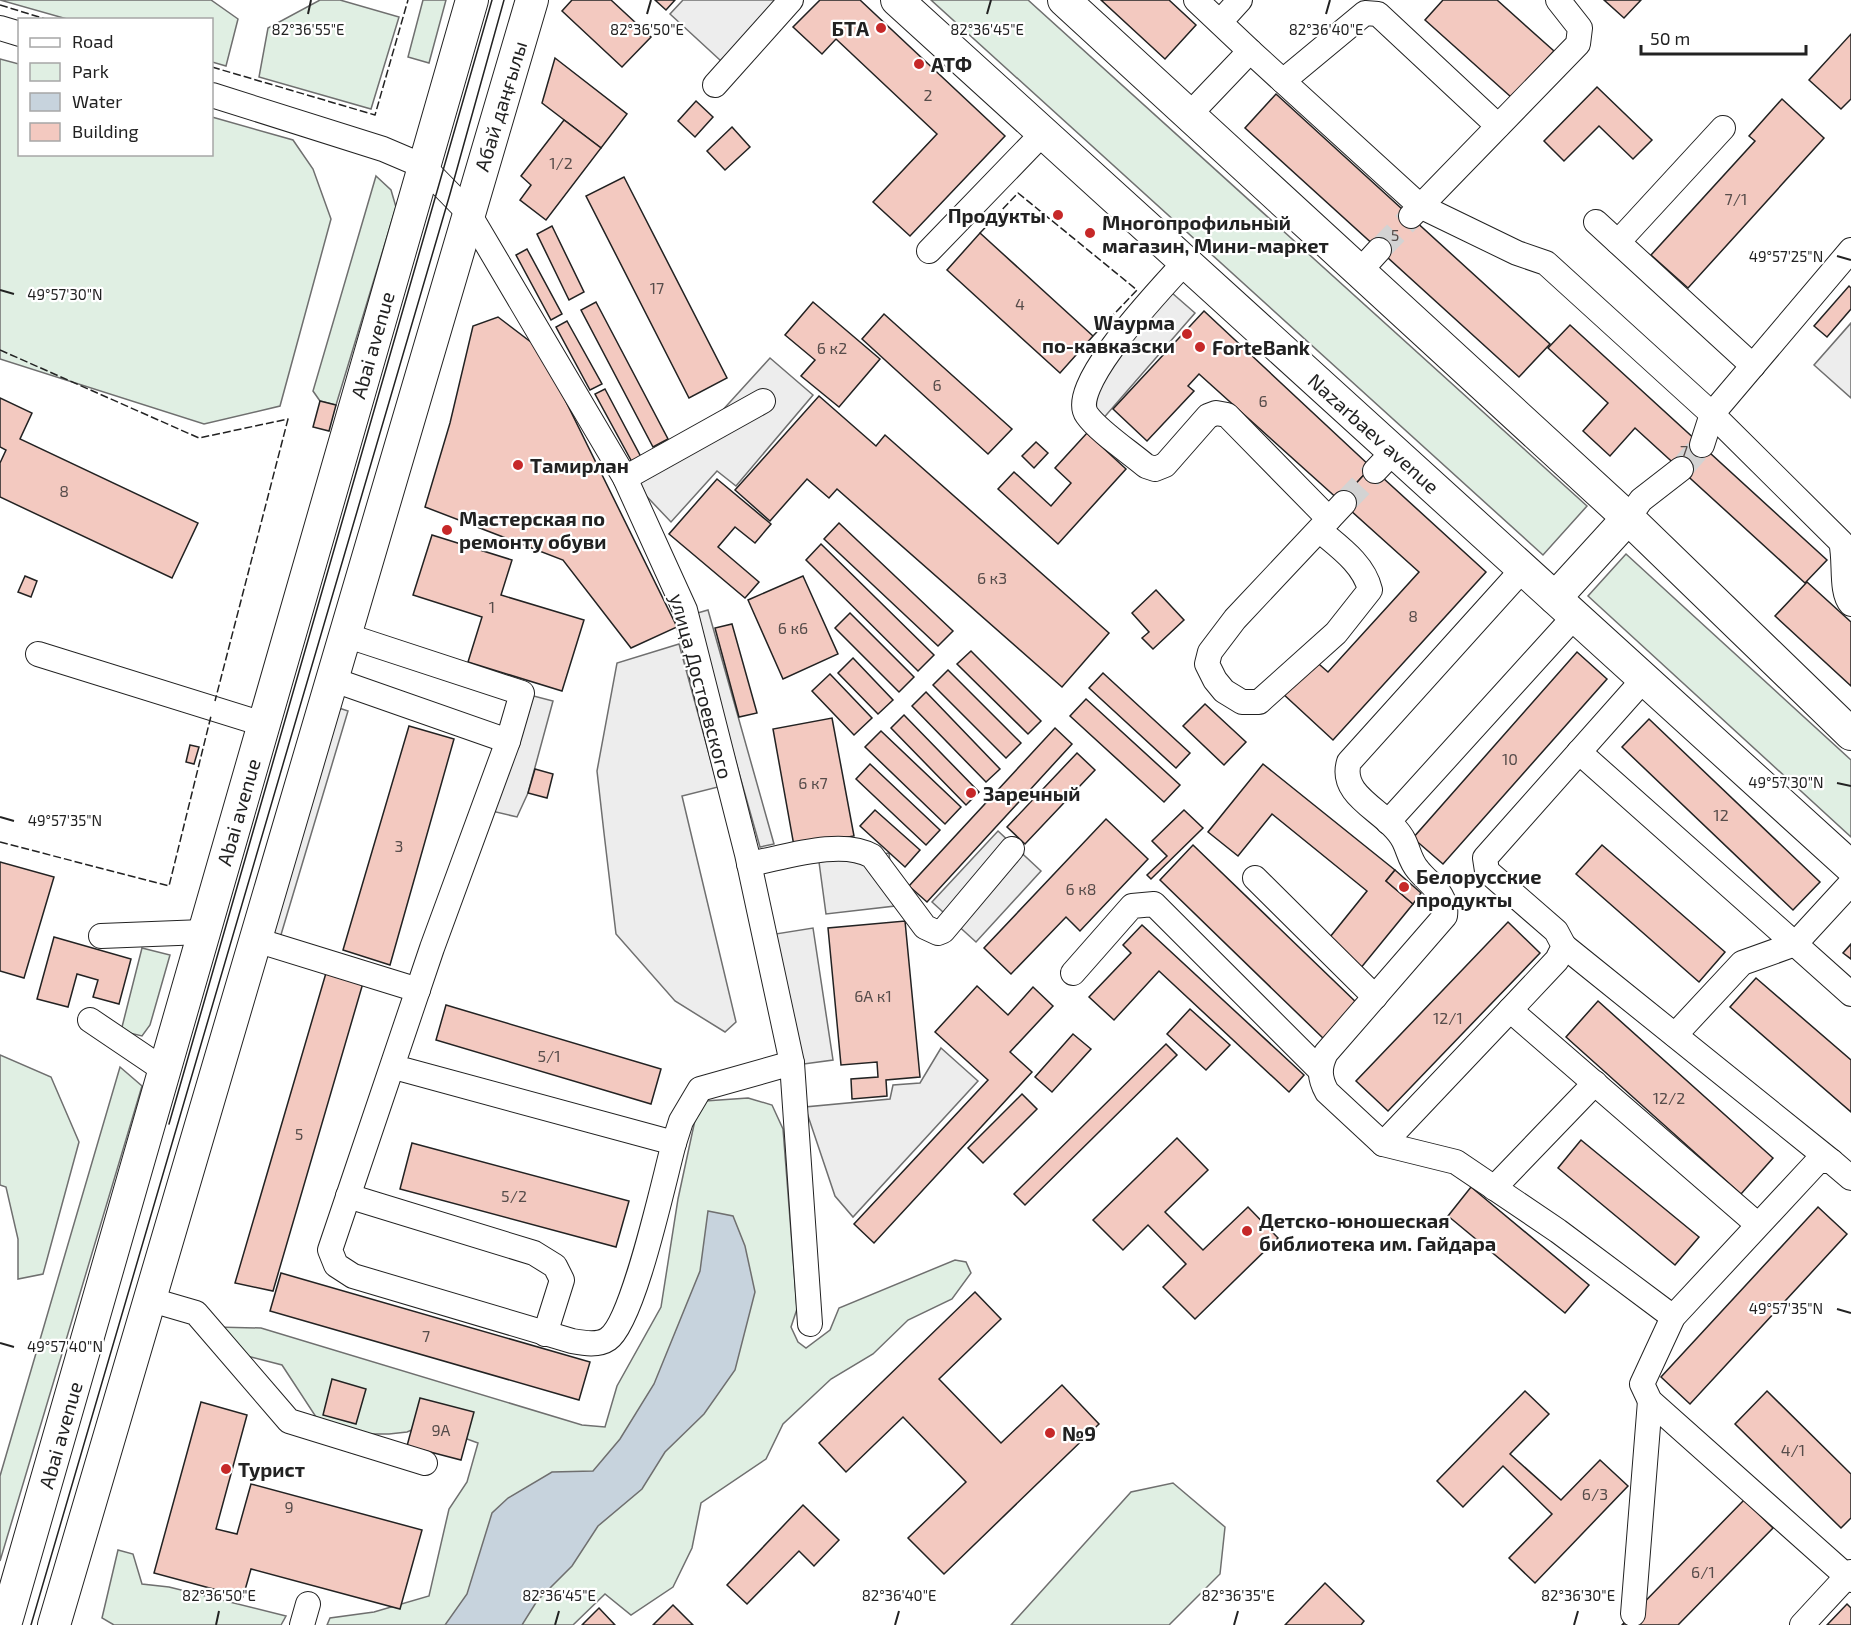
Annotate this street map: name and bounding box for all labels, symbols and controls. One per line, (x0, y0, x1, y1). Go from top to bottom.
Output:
place label: БТА (832, 16, 870, 40)
legend (18, 18, 213, 156)
scale bar (1641, 18, 1806, 56)
text: 82°36'55"E (272, 20, 344, 38)
text: 82°36'50"E (610, 20, 684, 38)
text: 82°36'45"E (950, 20, 1024, 38)
text: 82°36'40"E (1289, 20, 1363, 38)
marker: БТА (874, 21, 888, 35)
text: 50 m (1650, 27, 1690, 49)
text: Road (72, 30, 113, 52)
street label: Абай даңғылы (469, 38, 531, 174)
place label: АТФ (931, 52, 972, 76)
marker: АТФ (912, 57, 926, 71)
text: Park (72, 60, 109, 82)
house number: 2 (924, 85, 933, 104)
text: Water (72, 90, 122, 112)
text: Building (72, 120, 139, 142)
house number: 1/2 (549, 153, 573, 172)
house number: 7/1 (1725, 189, 1747, 208)
place label: Продукты (948, 203, 1046, 227)
marker: Продукты (1051, 208, 1065, 222)
place label: Многопрофильный магазин, Мини-маркет (1102, 210, 1329, 257)
house number: 5 (1391, 225, 1399, 244)
marker: Многопрофильный магазин, Мини-маркет (1083, 226, 1097, 240)
text: 49°57'25"N (1749, 247, 1823, 265)
house number: 17 (650, 278, 664, 297)
text: 49°57'30"N (27, 285, 103, 303)
street label: Abai avenue (345, 289, 399, 401)
house number: 4 (1015, 294, 1025, 313)
place label: Wаурма по-кавказски (1042, 310, 1175, 357)
marker: Wаурма по-кавказски (1180, 327, 1194, 341)
place label: ForteBank (1212, 335, 1311, 359)
house number: 6 к2 (817, 338, 847, 357)
marker: ForteBank (1193, 340, 1207, 354)
street label: Nazarbaev avenue (1304, 368, 1444, 498)
house number: 6 (932, 375, 942, 394)
house number: 6 (1258, 391, 1268, 410)
house number: 7 (1680, 441, 1688, 460)
place label: Тамирлан (530, 453, 629, 477)
marker: Тамирлан (511, 458, 525, 472)
house number: 8 (59, 481, 69, 500)
place label: Мастерская по ремонту обуви (459, 506, 606, 553)
marker: Мастерская по ремонту обуви (440, 523, 454, 537)
house number: 6 к3 (977, 568, 1007, 587)
street label: улица Достоевского (665, 591, 738, 781)
house number: 1 (489, 597, 495, 616)
house number: 8 (1408, 606, 1418, 625)
house number: 6 к6 (778, 618, 808, 637)
house number: 10 (1502, 749, 1518, 768)
street label: Abai avenue (211, 756, 265, 868)
house number: 6 к7 (798, 773, 828, 792)
text: 49°57'30"N (1748, 773, 1824, 791)
place label: Заречный (983, 781, 1081, 805)
marker: Заречный (964, 786, 978, 800)
house number: 12 (1713, 805, 1729, 824)
text: 49°57'35"N (28, 811, 102, 829)
house number: 3 (395, 836, 403, 855)
place label: Белорусские продукты (1416, 864, 1542, 911)
house number: 6 к8 (1065, 879, 1097, 898)
marker: Белорусские продукты (1397, 880, 1411, 894)
house number: 6А к1 (854, 986, 892, 1005)
house number: 12/1 (1433, 1008, 1463, 1027)
house number: 5/1 (537, 1046, 561, 1065)
house number: 12/2 (1653, 1088, 1685, 1107)
house number: 5 (295, 1124, 303, 1143)
house number: 5/2 (501, 1186, 527, 1205)
place label: Детско-юношеская библиотека им. Гайдара (1259, 1208, 1496, 1255)
marker: Детско-юношеская библиотека им. Гайдара (1240, 1224, 1254, 1238)
text: 49°57'35"N (1749, 1299, 1823, 1317)
house number: 7 (422, 1326, 430, 1345)
text: 49°57'40"N (27, 1337, 103, 1355)
street label: Abai avenue (33, 1379, 87, 1491)
house number: 9А (431, 1420, 451, 1439)
place label: №9 (1062, 1421, 1096, 1445)
marker: №9 (1043, 1426, 1057, 1440)
house number: 4/1 (1781, 1440, 1805, 1459)
place label: Турист (238, 1457, 305, 1481)
marker: Турист (219, 1462, 233, 1476)
house number: 6/3 (1582, 1484, 1608, 1503)
house number: 9 (284, 1497, 294, 1516)
house number: 6/1 (1691, 1562, 1715, 1581)
text: 82°36'50"E (182, 1586, 256, 1604)
text: 82°36'45"E (522, 1586, 596, 1604)
text: 82°36'40"E (862, 1586, 936, 1604)
text: 82°36'35"E (1201, 1586, 1275, 1604)
text: 82°36'30"E (1541, 1586, 1615, 1604)

